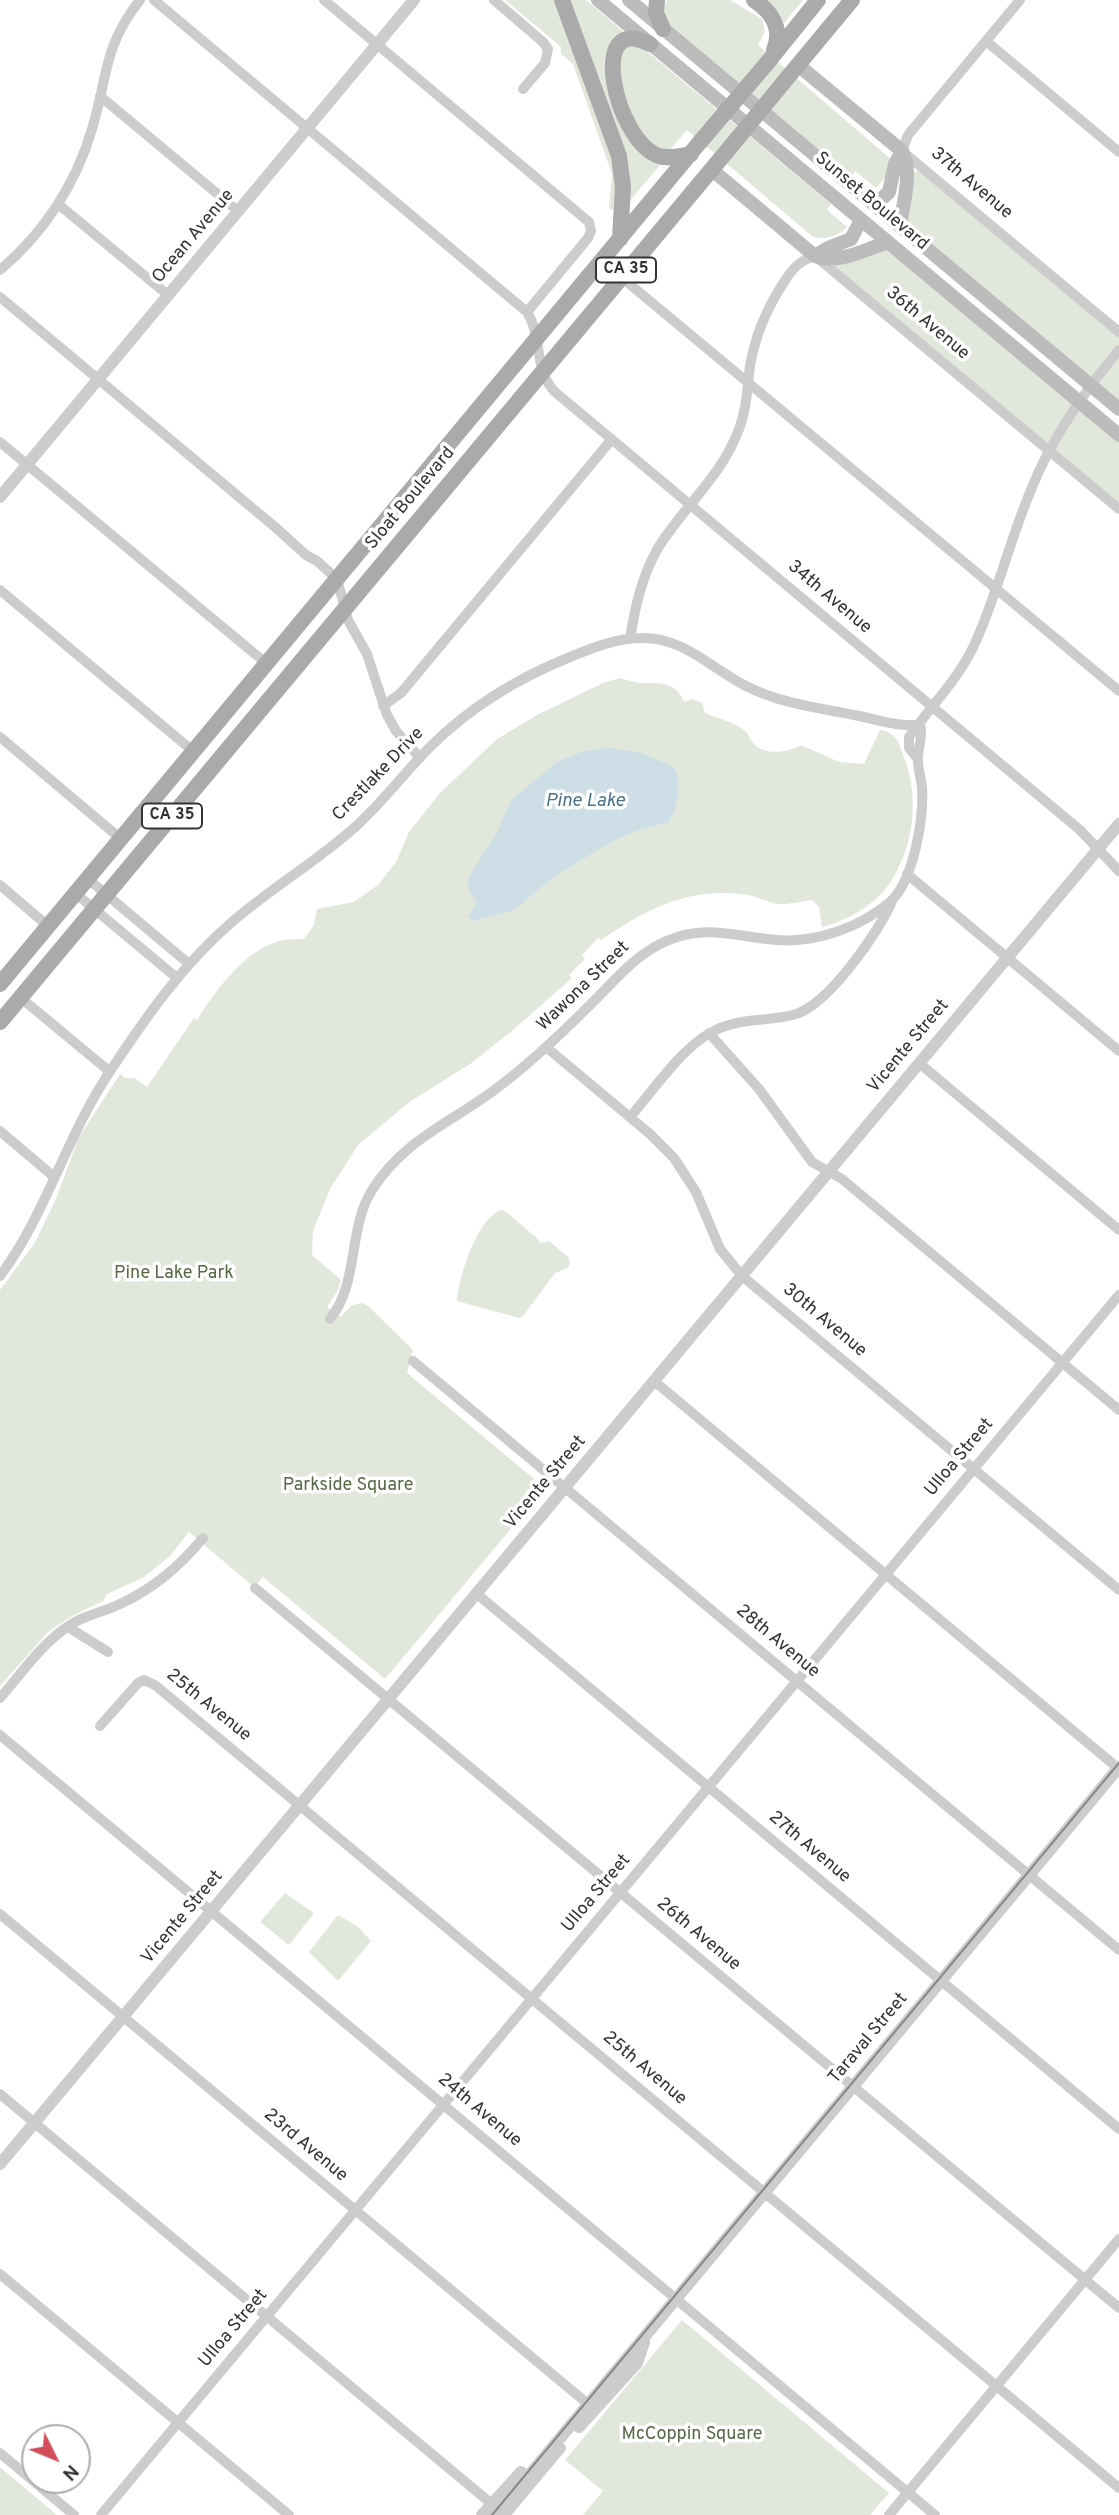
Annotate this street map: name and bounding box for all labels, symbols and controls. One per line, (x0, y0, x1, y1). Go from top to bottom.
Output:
street label: 37th Avenue (926, 143, 1016, 225)
street label: Sunset Boulevard (810, 148, 932, 256)
street label: Ocean Avenue (148, 186, 240, 288)
road number: CA 35 (596, 258, 656, 282)
street label: 36th Avenue (881, 283, 973, 365)
street label: Sloat Boulevard (362, 443, 460, 555)
street label: 34th Avenue (783, 557, 875, 639)
street label: Crestlake Drive (329, 724, 429, 826)
water label: Pine Lake (545, 791, 625, 813)
road number: CA 35 (142, 804, 202, 828)
street label: Wawona Street (533, 938, 635, 1036)
street label: Vicente Street (864, 996, 954, 1098)
park label: Pine Lake Park (114, 1263, 234, 1285)
street label: 30th Avenue (778, 1280, 870, 1362)
street label: Ulloa Street (921, 1415, 999, 1501)
street label: Vicente Street (501, 1432, 591, 1534)
park label: Parkside Square (283, 1475, 413, 1497)
street label: 28th Avenue (731, 1601, 823, 1683)
street label: 25th Avenue (161, 1665, 255, 1747)
street label: 27th Avenue (763, 1807, 855, 1889)
street label: Ulloa Street (558, 1851, 636, 1937)
street label: Vicente Street (138, 1867, 228, 1969)
street label: 26th Avenue (652, 1894, 744, 1976)
street label: Taraval Street (825, 1989, 913, 2089)
street label: 25th Avenue (598, 2028, 690, 2110)
street label: 24th Avenue (433, 2070, 525, 2152)
street label: 23rd Avenue (259, 2105, 351, 2187)
street label: Ulloa Street (195, 2286, 273, 2372)
north arrow (21, 2424, 91, 2494)
park label: McCoppin Square (622, 2424, 762, 2446)
text: N (56, 2459, 83, 2485)

